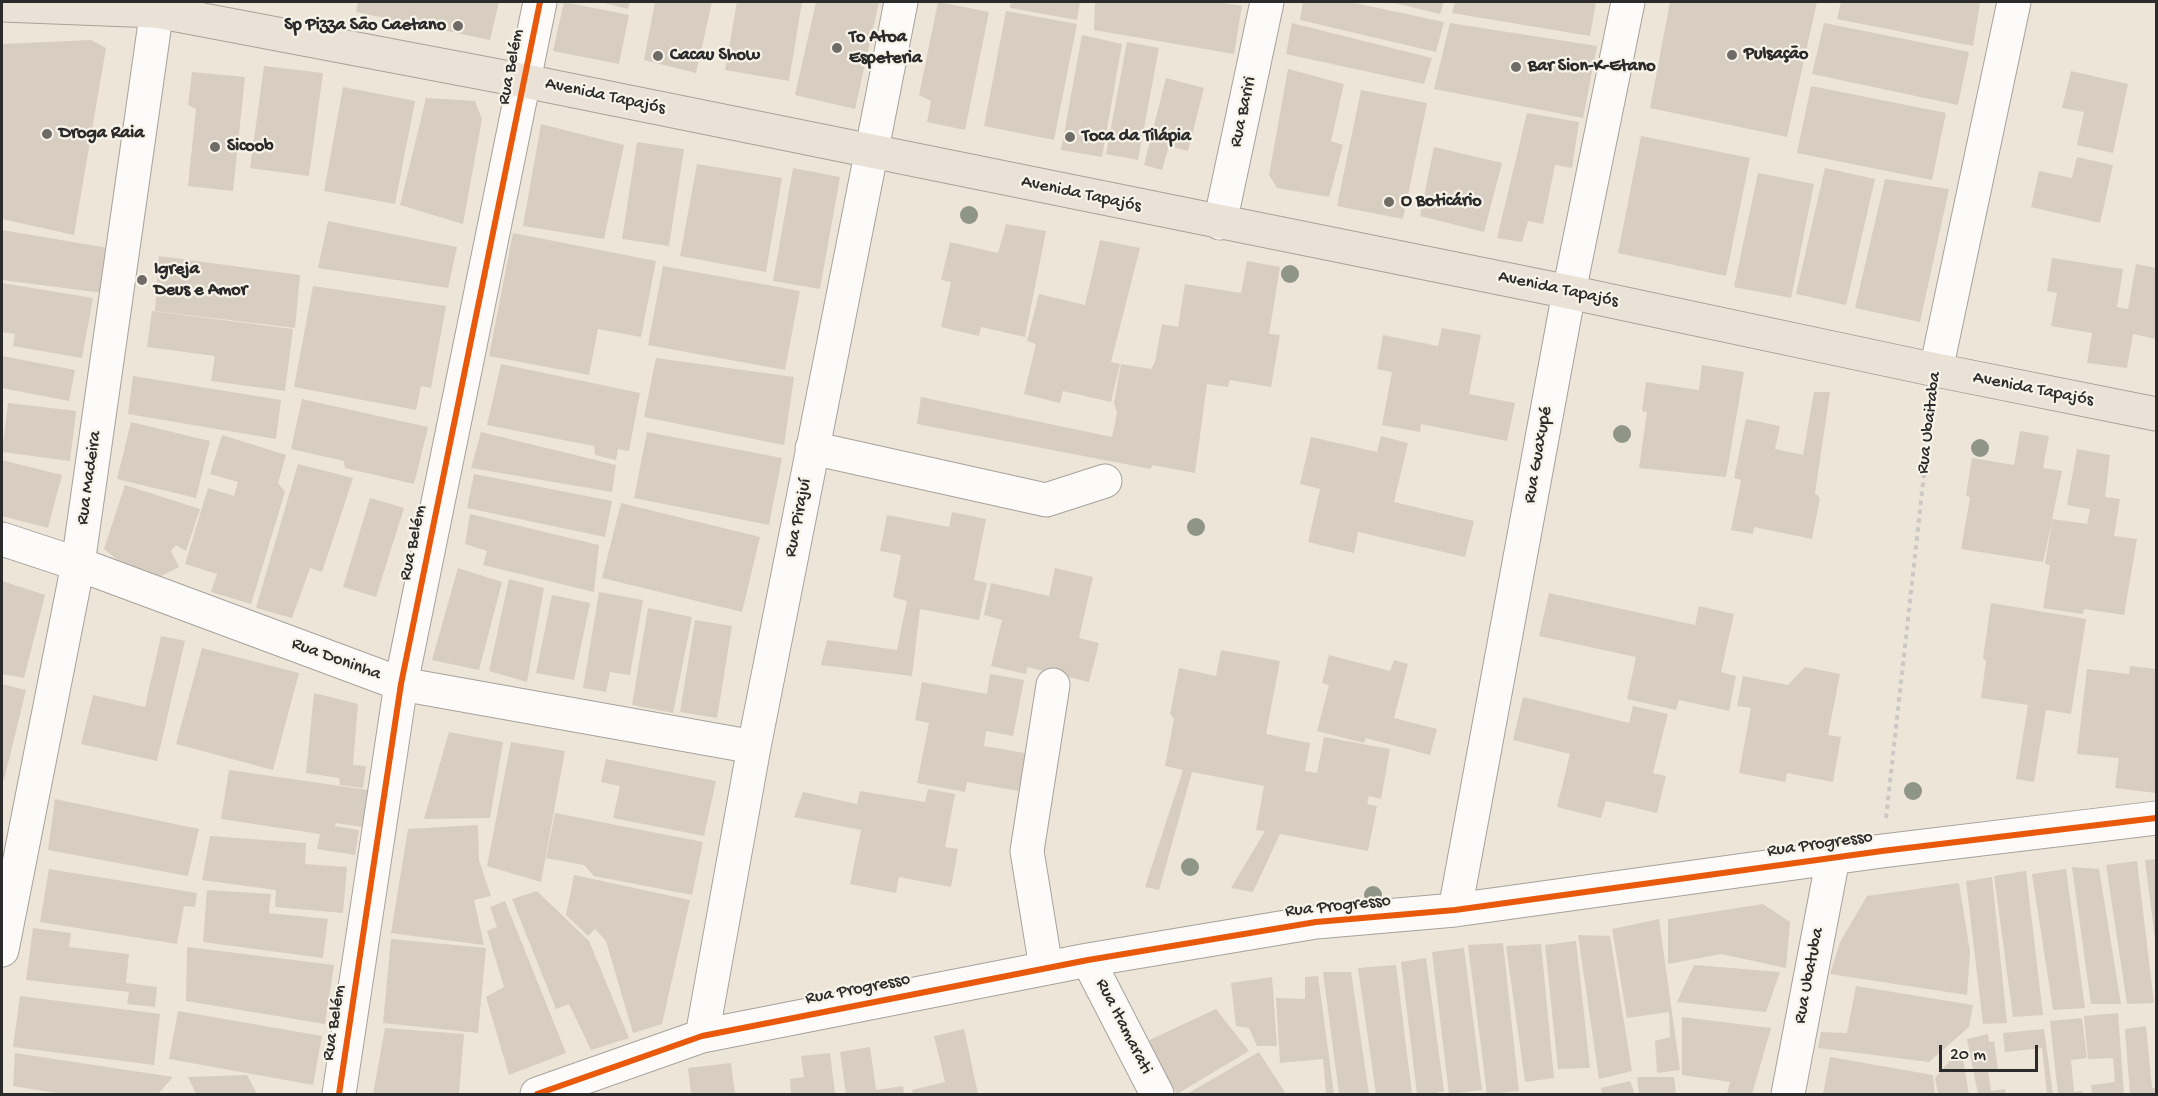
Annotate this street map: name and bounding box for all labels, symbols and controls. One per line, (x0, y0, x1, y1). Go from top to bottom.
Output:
place label: Sp Pizza São Caetano (284, 15, 446, 37)
marker: Sp Pizza São Caetano (451, 19, 465, 33)
street label: Rua Belém (494, 27, 530, 107)
place label: To Atoa Espeteria (849, 27, 922, 70)
marker: To Atoa Espeteria (830, 41, 844, 55)
place label: Pulsação (1744, 44, 1808, 66)
place label: Cacau Show (670, 45, 760, 67)
marker: Pulsação (1725, 48, 1739, 62)
marker: Cacau Show (651, 49, 665, 63)
place label: Bar Sion-K-Etano (1528, 56, 1656, 78)
marker: Bar Sion-K-Etano (1509, 60, 1523, 74)
street label: Avenida Tapajós (543, 74, 667, 120)
street label: Rua Bariri (1226, 75, 1262, 149)
place label: Droga Raia (59, 123, 144, 145)
place label: Toca da Tilápia (1082, 126, 1191, 148)
marker: Droga Raia (40, 127, 54, 141)
marker: Toca da Tilápia (1063, 130, 1077, 144)
place label: Sicoob (227, 136, 274, 158)
marker: Sicoob (208, 140, 222, 154)
street label: Avenida Tapajós (1019, 172, 1143, 218)
place label: O Boticário (1401, 191, 1482, 213)
marker: O Boticário (1382, 195, 1396, 209)
place label: Igreja Deus e Amor (154, 259, 247, 302)
street label: Avenida Tapajós (1496, 267, 1620, 313)
marker: Igreja Deus e Amor (135, 273, 149, 287)
street label: Avenida Tapajós (1971, 368, 2095, 412)
street label: Rua Ubaitaba (1913, 371, 1947, 475)
street label: Rua Guaxupé (1520, 405, 1558, 505)
street label: Rua Madeira (73, 430, 107, 526)
street label: Rua Pirajuí (781, 477, 817, 559)
street label: Rua Belém (395, 503, 433, 583)
street label: Rua Doninha (288, 634, 384, 686)
street label: Rua Progresso (1766, 827, 1874, 863)
street label: Rua Progresso (1284, 891, 1392, 923)
street label: Rua Ubatuba (1790, 926, 1830, 1026)
street label: Rua Progresso (804, 969, 912, 1011)
street label: Rua Itamarati (1090, 976, 1156, 1078)
street label: Rua Belém (318, 983, 352, 1063)
scale bar (1942, 1033, 2041, 1071)
text: 20 m (1950, 1045, 1986, 1066)

